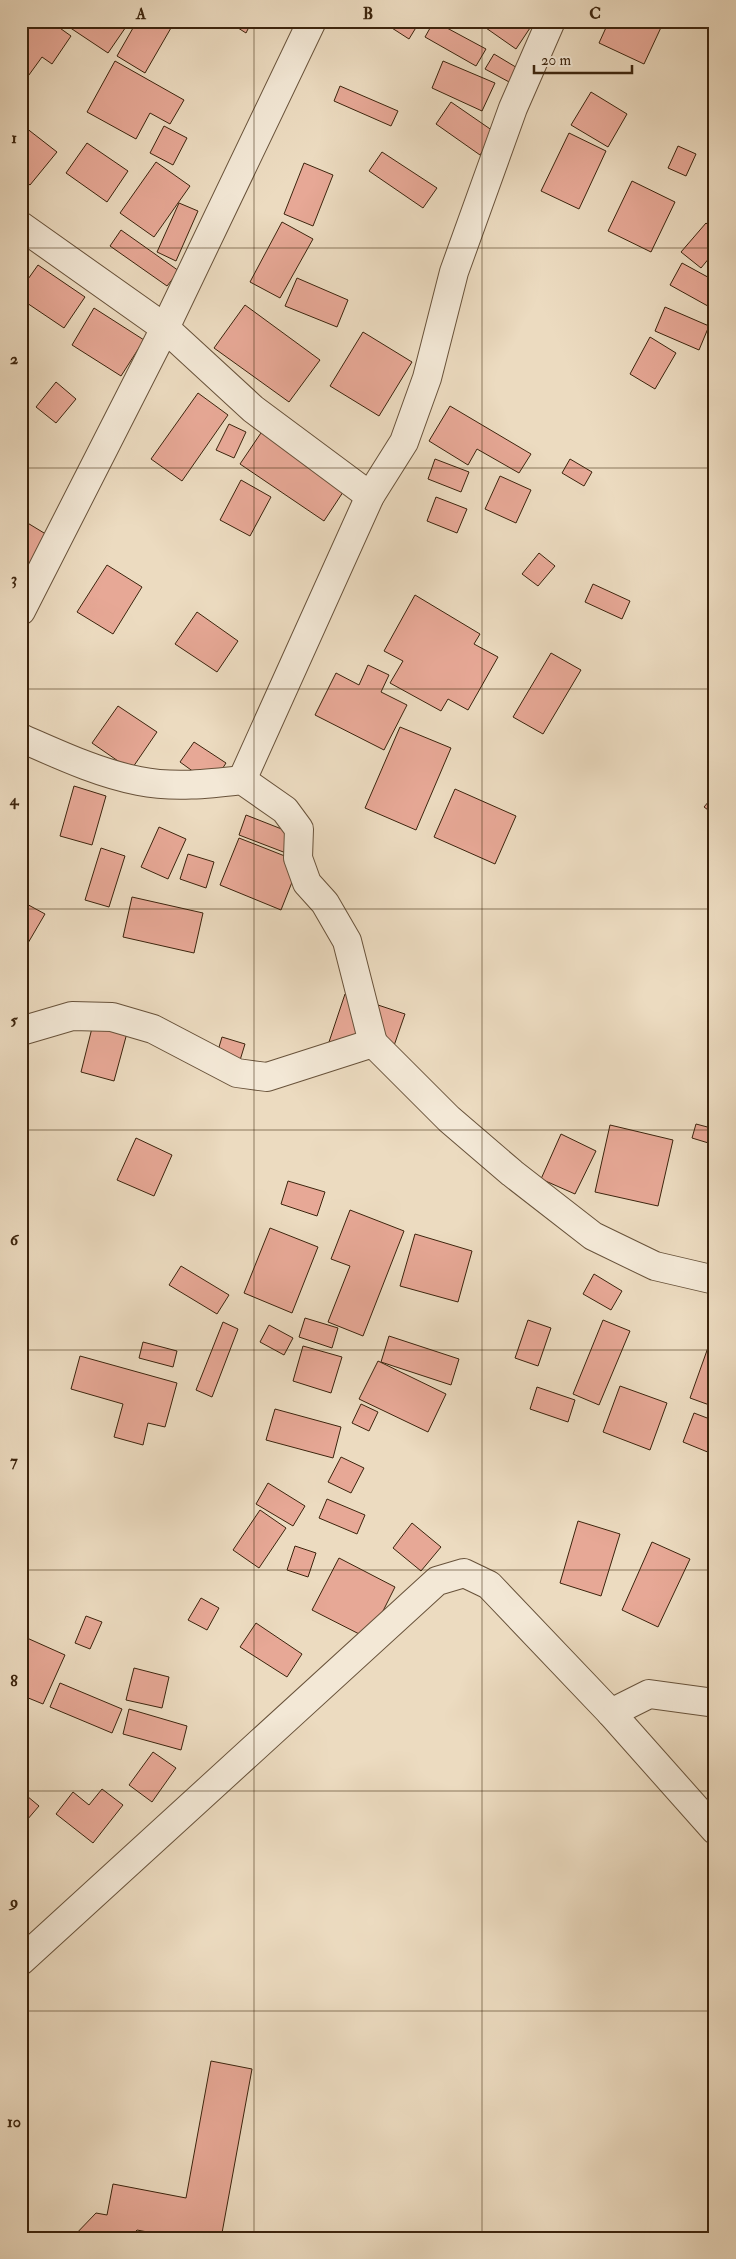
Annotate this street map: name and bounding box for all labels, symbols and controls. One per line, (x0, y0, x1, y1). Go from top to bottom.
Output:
text: A (135, 4, 147, 24)
text: B (363, 4, 373, 24)
text: C (589, 4, 601, 24)
scale bar (534, 42, 631, 74)
text: 20 m (541, 51, 571, 70)
text: 1 (11, 128, 17, 148)
text: 2 (10, 349, 18, 369)
text: 3 (11, 569, 17, 589)
text: 4 (9, 790, 20, 810)
text: 5 (10, 1010, 18, 1030)
text: 6 (10, 1230, 20, 1250)
text: 7 (10, 1451, 18, 1471)
text: 8 (10, 1671, 18, 1691)
text: 9 (8, 1892, 18, 1912)
text: 10 (7, 2112, 21, 2132)

